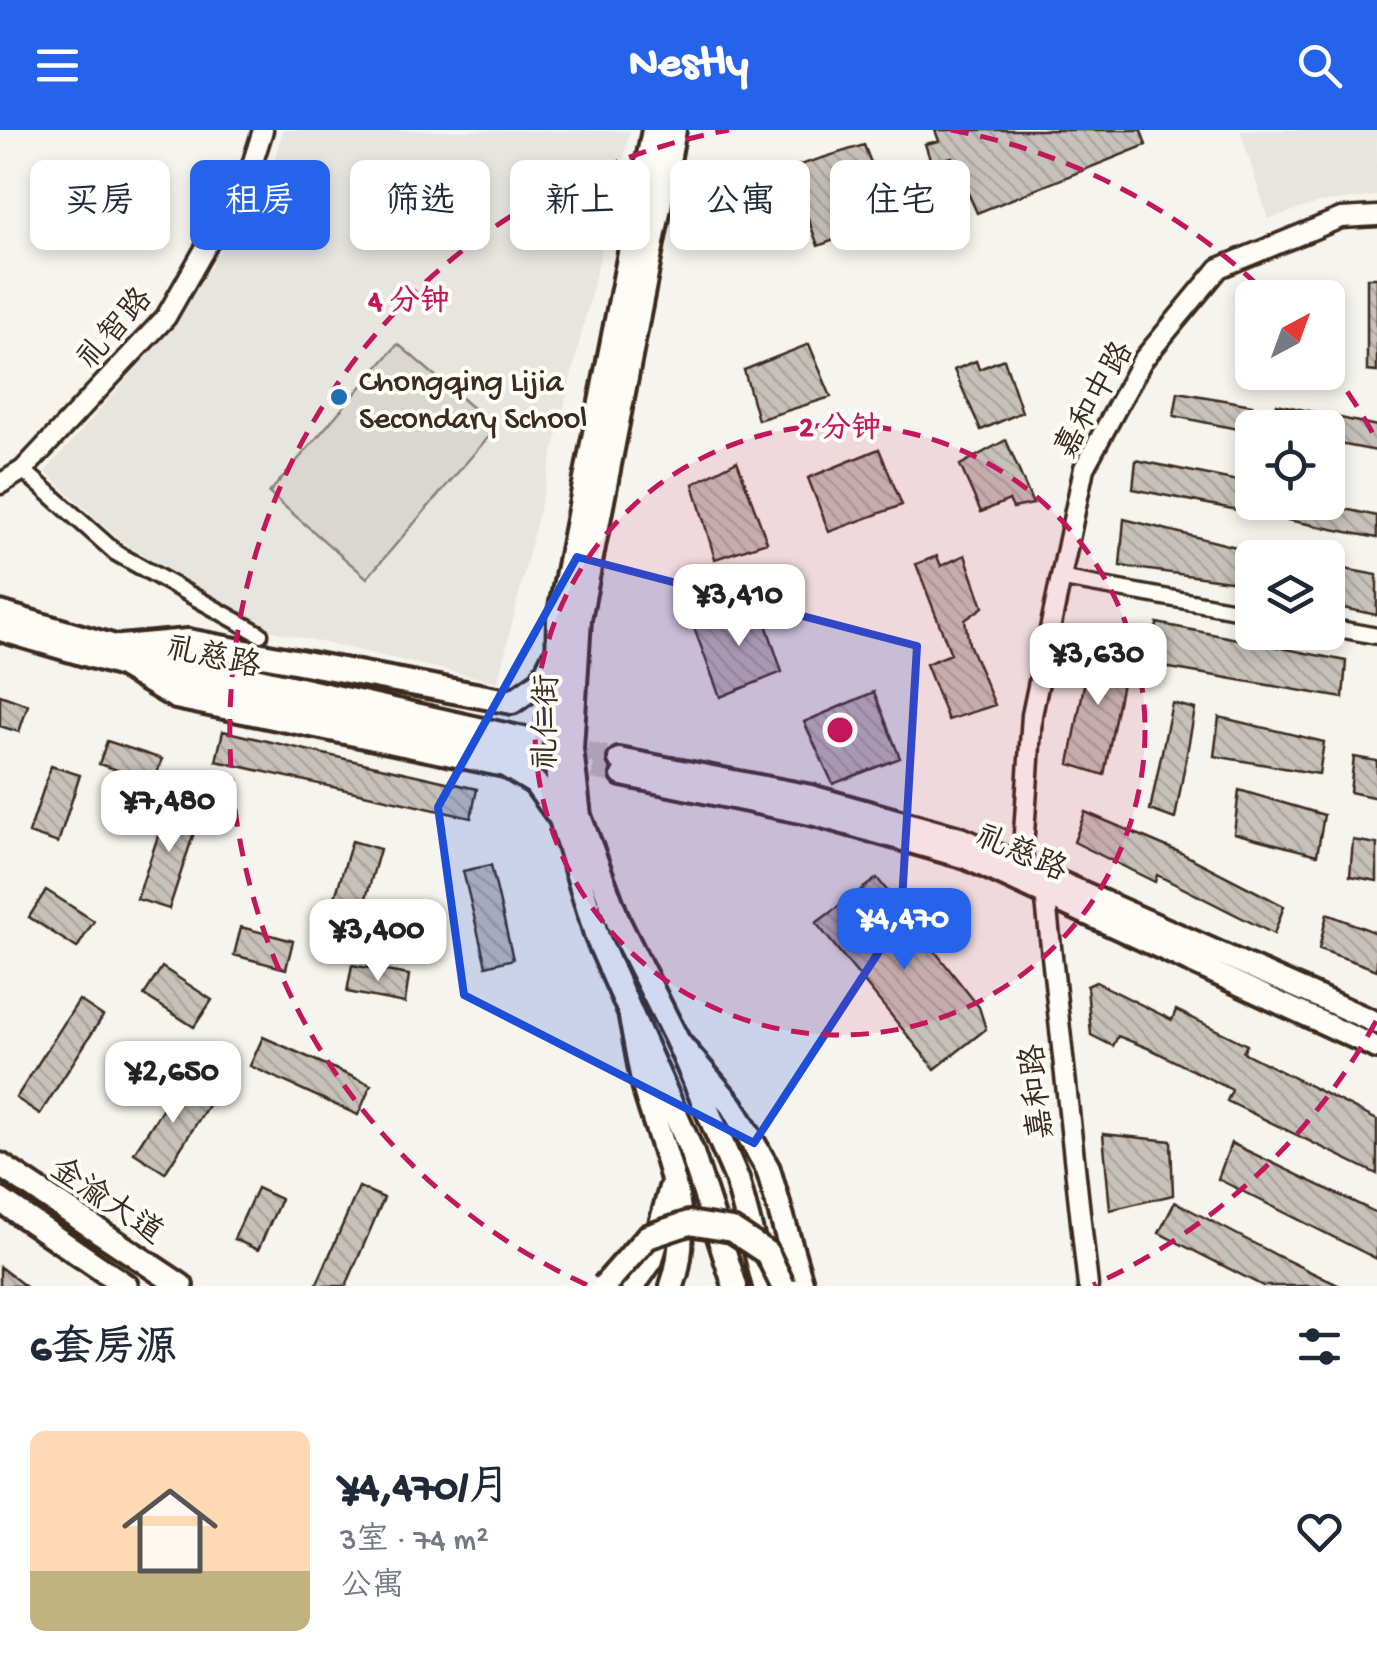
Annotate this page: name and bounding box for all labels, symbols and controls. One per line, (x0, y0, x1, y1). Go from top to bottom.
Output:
icon: menu (30, 38, 85, 93)
icon: search (1292, 38, 1347, 93)
text: Nestly (629, 39, 748, 92)
chip: 买房 (30, 160, 170, 250)
chip: 租房 (190, 160, 330, 250)
chip: 筛选 (350, 160, 490, 250)
chip: 新上 (510, 160, 650, 250)
chip: 公寓 (670, 160, 810, 250)
chip: 住宅 (830, 160, 970, 250)
street label: 礼智路 (69, 280, 163, 379)
north arrow (1235, 280, 1345, 390)
map controls (1235, 280, 1345, 650)
text: 4 分钟 (367, 285, 450, 321)
street label: 嘉和中路 (1047, 335, 1144, 467)
place label: Chongqing Lijia Secondary School (359, 365, 587, 440)
marker: Chongqing Lijia Secondary School (328, 386, 350, 408)
button: locate (1235, 410, 1345, 520)
text: 2 分钟 (799, 412, 881, 448)
button: layers (1235, 540, 1345, 650)
pin: ¥3,410 (658, 564, 820, 649)
text: ¥3,410 (695, 577, 783, 615)
pin: ¥3,630 (1017, 623, 1179, 708)
street label: 礼慈路 (162, 629, 264, 688)
text: ¥3,630 (1052, 636, 1144, 674)
street label: 礼仁街 (528, 674, 569, 770)
centre of rings (822, 712, 858, 748)
pin: ¥7,480 (88, 770, 250, 855)
text: ¥7,480 (123, 783, 215, 821)
street label: 礼慈路 (968, 818, 1072, 892)
pin: ¥4,470 (823, 888, 985, 973)
pin: ¥3,400 (297, 899, 459, 984)
text: ¥4,470 (859, 901, 949, 939)
text: ¥3,400 (332, 912, 424, 950)
pin: ¥2,650 (92, 1041, 254, 1126)
street label: 嘉和路 (1014, 1042, 1064, 1141)
text: ¥2,650 (127, 1054, 219, 1092)
street label: 金渝大道 (42, 1150, 170, 1255)
icon: filters (1292, 1319, 1347, 1374)
text: 6套房源 (30, 1327, 177, 1376)
text: ¥4,470/月 (340, 1466, 510, 1515)
icon: home (110, 1471, 230, 1591)
icon: heart (1292, 1504, 1347, 1559)
text: 3室 · 74 m² (340, 1523, 489, 1561)
text: 公寓 (340, 1569, 404, 1607)

